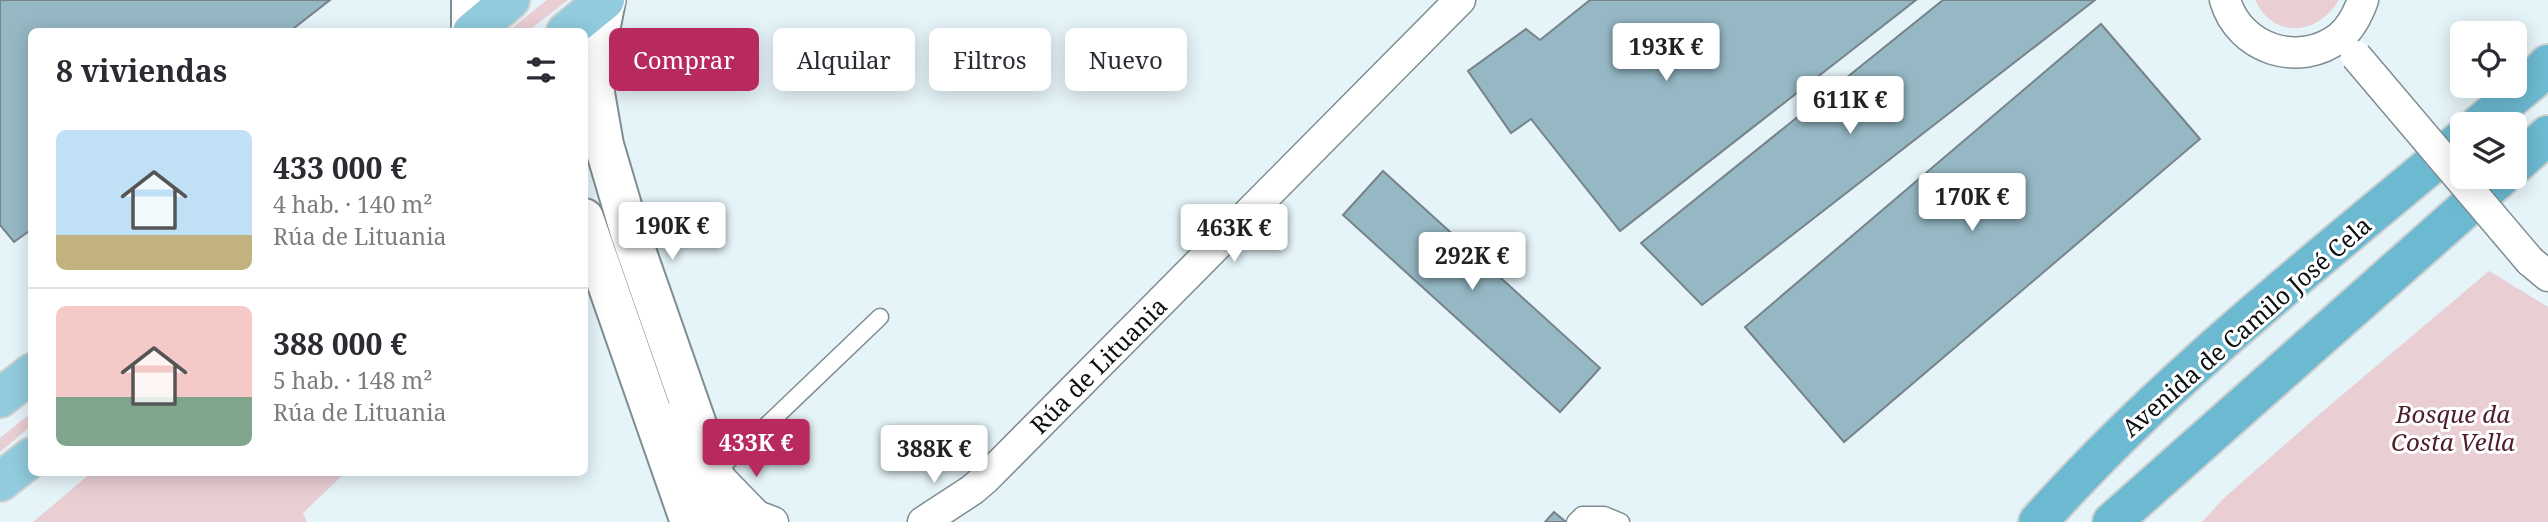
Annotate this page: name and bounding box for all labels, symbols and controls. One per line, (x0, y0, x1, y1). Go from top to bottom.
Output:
map controls (2450, 21, 2527, 189)
button: locate (2450, 21, 2527, 98)
pin: 193K € (1609, 24, 1723, 83)
chip: Comprar (609, 28, 759, 91)
chip: Alquilar (773, 28, 915, 91)
chip: Filtros (929, 28, 1051, 91)
chip: Nuevo (1065, 28, 1187, 91)
text: 193K € (1629, 30, 1703, 62)
text: 8 viviendas (56, 50, 227, 91)
icon: filters (522, 51, 560, 89)
pin: 611K € (1793, 76, 1907, 136)
text: 611K € (1813, 83, 1887, 115)
button: layers (2450, 112, 2527, 189)
text: 433 000 € (273, 147, 407, 188)
icon: home (112, 158, 196, 242)
pin: 170K € (1915, 174, 2029, 233)
text: 170K € (1935, 180, 2009, 212)
text: 4 hab. · 140 m² (273, 188, 432, 220)
pin: 190K € (615, 202, 729, 262)
pin: 463K € (1177, 204, 1291, 264)
street label: Avenida de Camilo José Cela (2114, 208, 2378, 444)
text: 190K € (635, 209, 709, 241)
text: 463K € (1197, 211, 1271, 243)
text: Rúa de Lituania (273, 220, 447, 252)
pin: 292K € (1415, 232, 1529, 292)
text: 292K € (1435, 239, 1509, 271)
street label: Rúa de Lituania (1022, 289, 1174, 441)
text: 388 000 € (273, 323, 407, 364)
icon: home (112, 334, 196, 418)
text: 5 hab. · 148 m² (273, 364, 432, 396)
text: Rúa de Lituania (273, 396, 447, 428)
park label: Bosque da Costa Vella (2391, 397, 2515, 458)
pin: 433K € (699, 420, 813, 479)
text: 433K € (719, 426, 793, 458)
pin: 388K € (877, 426, 991, 485)
text: 388K € (897, 432, 971, 464)

